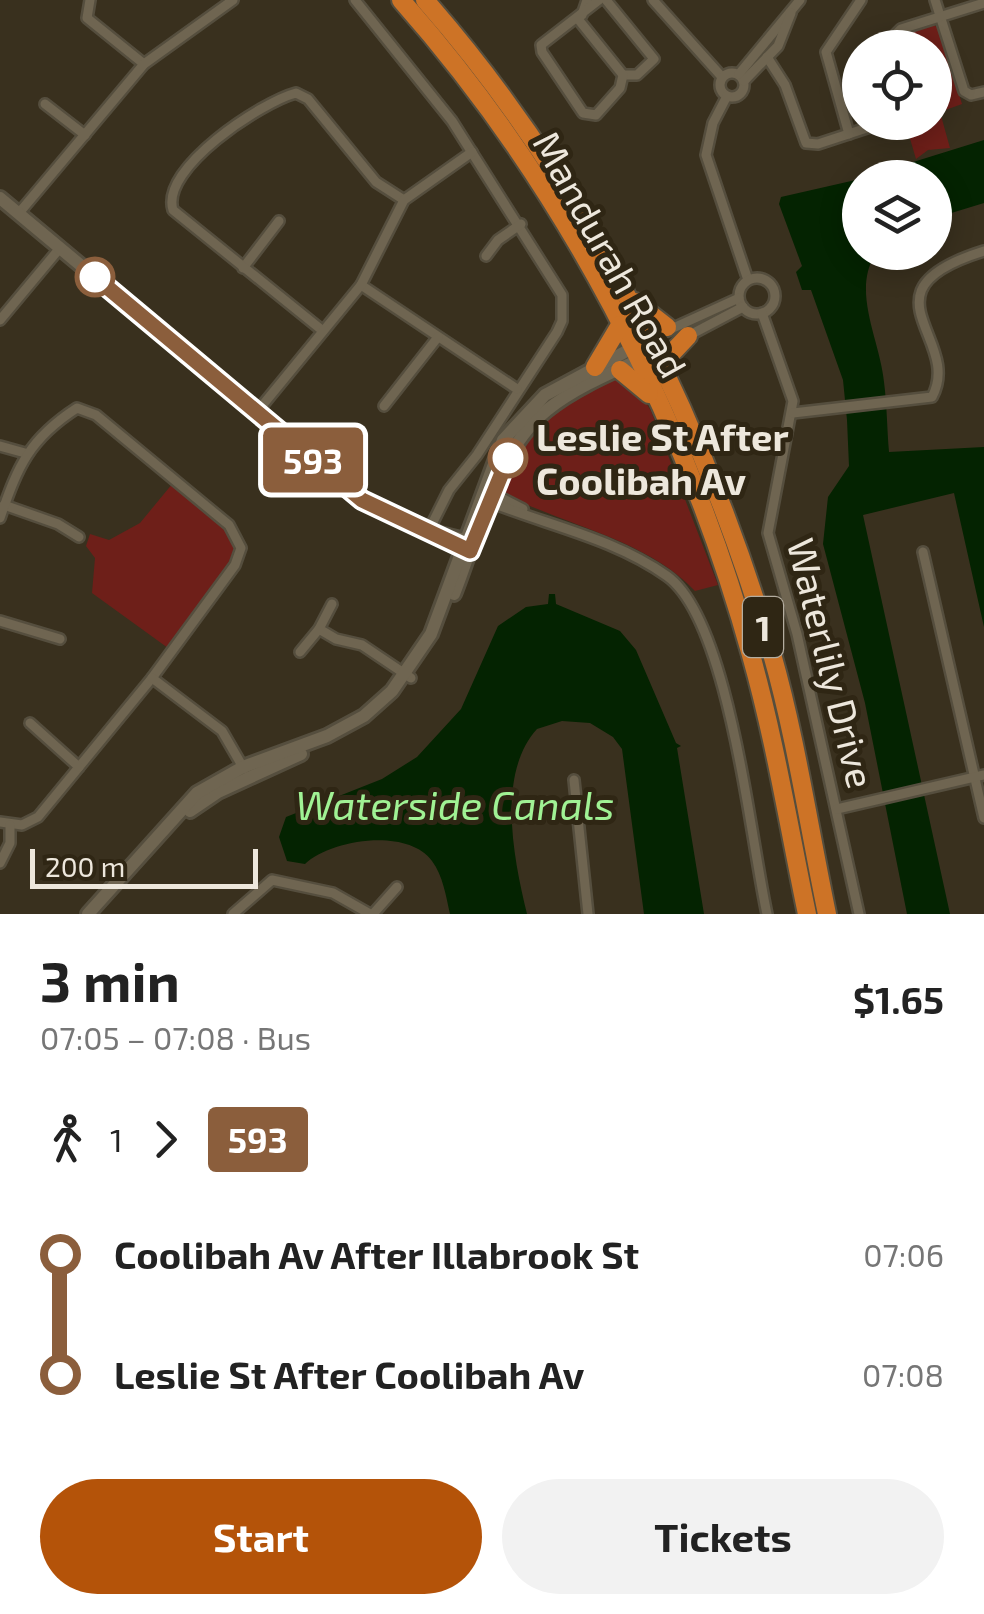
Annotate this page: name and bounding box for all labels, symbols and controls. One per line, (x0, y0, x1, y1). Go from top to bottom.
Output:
map controls (842, 30, 952, 270)
button: locate (842, 30, 952, 140)
street label: Mandurah Road (524, 123, 698, 385)
button: layers (842, 160, 952, 270)
unlabelled marker (76, 258, 114, 296)
place label: Leslie St After Coolibah Av (536, 413, 789, 503)
line badge: 593 (256, 428, 370, 492)
text: 593 (283, 439, 343, 481)
marker: Leslie St After Coolibah Av (489, 439, 527, 477)
street label: Waterlily Drive (779, 533, 885, 793)
road number: 1 (743, 597, 783, 657)
water label: Waterside Canals (295, 780, 615, 828)
scale bar (30, 844, 258, 888)
text: 200 m (45, 849, 125, 883)
text: 3 min (40, 947, 180, 1013)
text: $1.65 (853, 976, 944, 1022)
text: 07:05 – 07:08 · Bus (40, 1018, 311, 1056)
icon: walk (40, 1112, 95, 1167)
icon: forward (138, 1112, 193, 1167)
text: 593 (228, 1118, 288, 1160)
text: 1 (110, 1120, 123, 1158)
text: Coolibah Av After Illabrook St (114, 1231, 639, 1277)
text: 07:06 (863, 1235, 944, 1273)
text: Leslie St After Coolibah Av (114, 1351, 584, 1397)
text: 07:08 (862, 1355, 944, 1393)
button: Start (40, 1479, 482, 1594)
button: Tickets (502, 1479, 944, 1594)

